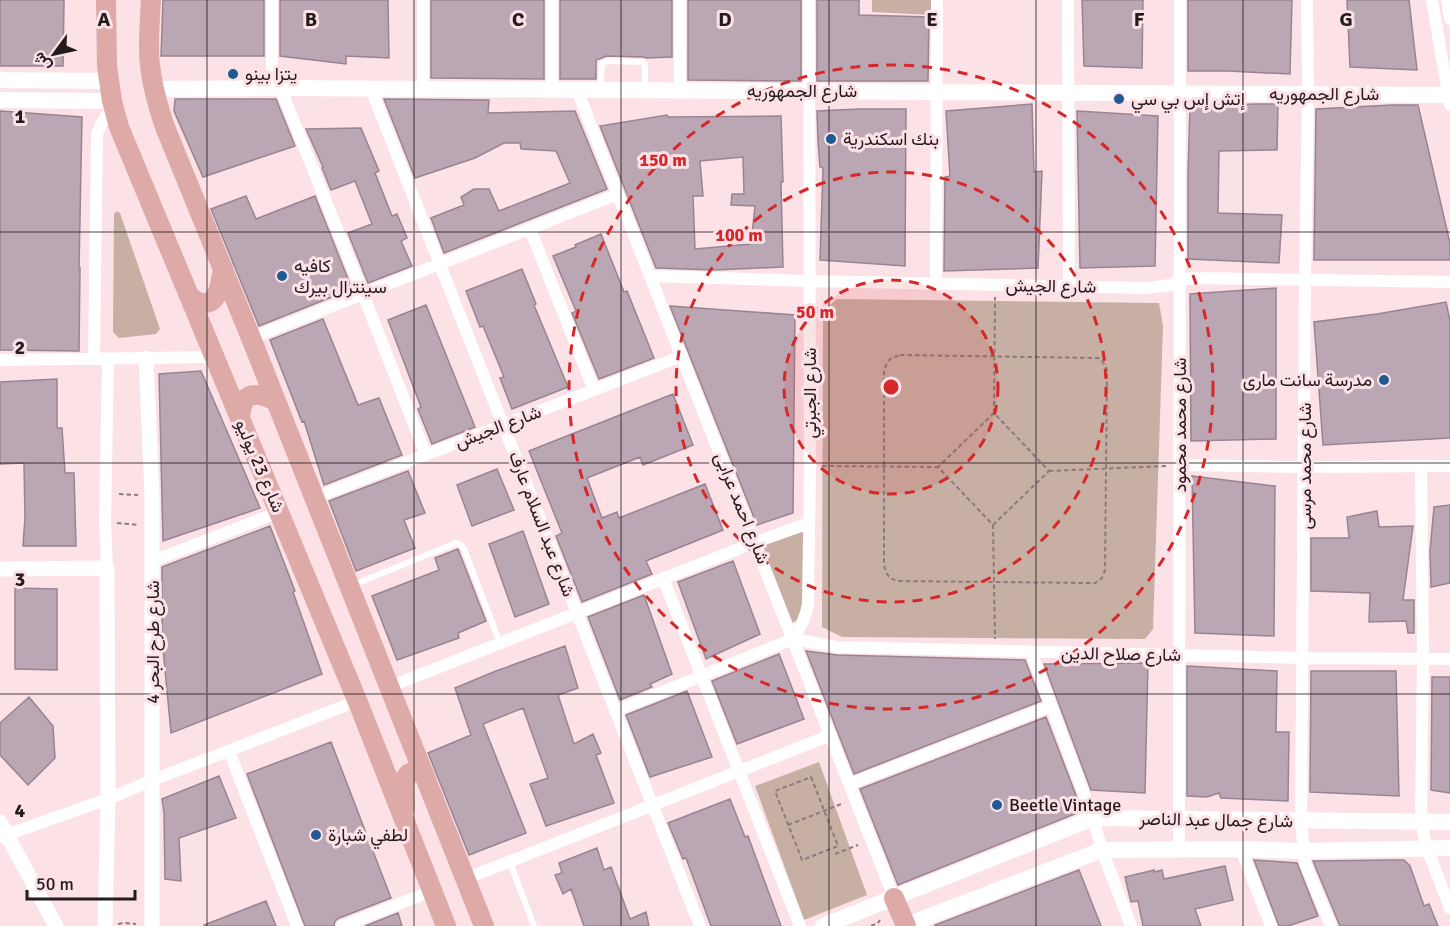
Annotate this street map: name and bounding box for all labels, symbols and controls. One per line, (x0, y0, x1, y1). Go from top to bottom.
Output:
text: A (98, 7, 111, 32)
text: B (305, 7, 317, 32)
text: C (512, 7, 524, 32)
text: D (718, 7, 732, 32)
text: E (926, 7, 938, 32)
text: F (1134, 7, 1145, 32)
text: G (1339, 7, 1353, 32)
north arrow (24, 24, 84, 84)
text: ش (29, 48, 56, 75)
place label: يتزا بينو (245, 63, 297, 85)
marker: يتزا بينو (226, 67, 240, 81)
street label: شارع الجمهوريه (747, 80, 857, 103)
street label: شارع الجمهوريه (1269, 83, 1379, 106)
place label: إتش إس بي سي (1131, 88, 1245, 114)
marker: إتش إس بي سي (1112, 92, 1126, 106)
text: 1 (15, 104, 26, 129)
place label: بنك اسكندرية (843, 128, 939, 150)
marker: بنك اسكندرية (824, 132, 838, 146)
text: 150 m (639, 149, 687, 171)
text: 100 m (715, 224, 763, 246)
place label: كافيه سينترال بيرك (294, 255, 387, 298)
marker: كافيه سينترال بيرك (275, 269, 289, 283)
street label: شارع الجيش (1006, 274, 1096, 299)
text: 50 m (796, 301, 834, 323)
text: 2 (15, 335, 25, 360)
street label: شارع الجبرتي (799, 348, 825, 438)
street label: شارع محمد محمود (1169, 358, 1192, 492)
place label: مدرسة سانت مارى (1243, 369, 1372, 391)
marker: مدرسة سانت مارى (1377, 373, 1391, 387)
centre of rings (881, 377, 901, 397)
street label: شارع الجيش (452, 400, 545, 454)
street label: شارع محمد مرسى (1294, 403, 1317, 529)
street label: شارع 23 يوليو (230, 416, 289, 516)
street label: شارع عبد السلام عارف (503, 448, 580, 600)
street label: شارع احمد عرابى (709, 449, 774, 567)
text: 3 (15, 567, 25, 592)
street label: شارع طرح البحر 4 (142, 580, 165, 704)
street label: شارع صلاح الدين (1061, 642, 1181, 667)
place label: Beetle Vintage (1009, 794, 1121, 816)
text: 4 (15, 798, 26, 823)
marker: Beetle Vintage (990, 798, 1004, 812)
street label: شارع جمال عبد الناصر (1138, 808, 1293, 833)
place label: لطفي شبارة (328, 824, 408, 850)
marker: لطفي شبارة (309, 828, 323, 842)
scale bar (27, 863, 135, 901)
text: 50 m (36, 873, 74, 895)

